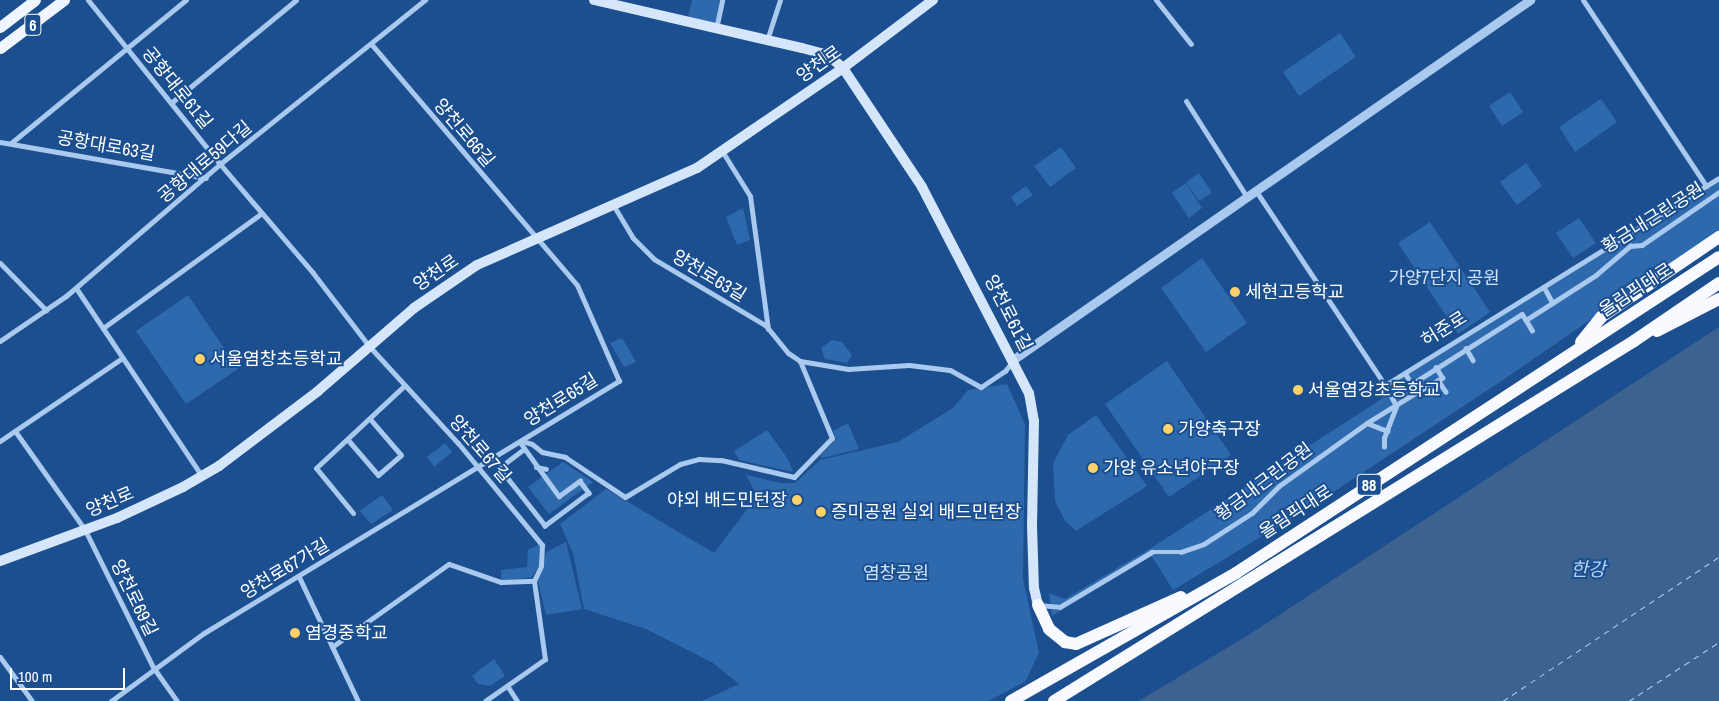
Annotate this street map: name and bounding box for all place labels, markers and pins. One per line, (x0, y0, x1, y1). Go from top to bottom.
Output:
place label: 세현고등학교 (1245, 281, 1344, 303)
marker: 세현고등학교 (1229, 286, 1241, 298)
place label: 서울염창초등학교 (210, 348, 342, 370)
marker: 서울염창초등학교 (194, 353, 206, 365)
place label: 서울염강초등학교 (1308, 379, 1440, 401)
marker: 서울염강초등학교 (1292, 384, 1304, 396)
place label: 가양축구장 (1178, 418, 1261, 440)
marker: 가양축구장 (1162, 423, 1174, 435)
place label: 가양 유소년야구장 (1103, 457, 1240, 479)
marker: 가양 유소년야구장 (1087, 462, 1099, 474)
place label: 야외 배드민턴장 (667, 489, 787, 511)
marker: 야외 배드민턴장 (791, 494, 803, 506)
place label: 증미공원 실외 배드민턴장 (831, 501, 1021, 523)
marker: 증미공원 실외 배드민턴장 (815, 506, 827, 518)
place label: 염경중학교 (305, 622, 388, 644)
marker: 염경중학교 (289, 627, 301, 639)

